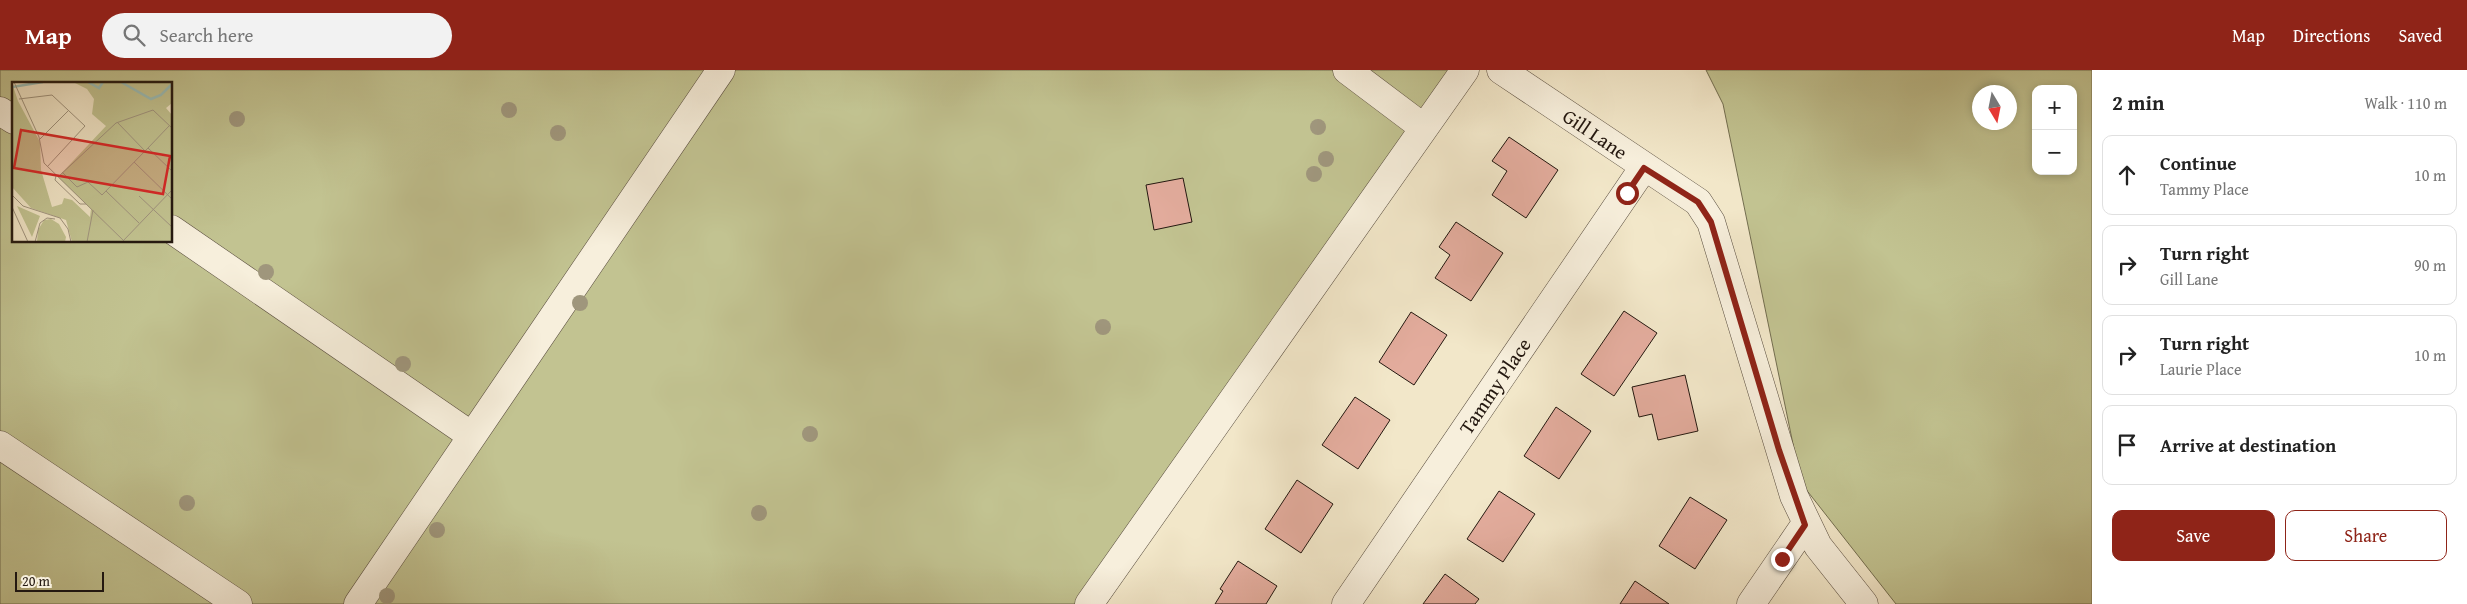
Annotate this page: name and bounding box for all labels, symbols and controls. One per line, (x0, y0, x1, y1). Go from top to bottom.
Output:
search box (102, 13, 452, 58)
text: Map (25, 18, 72, 53)
icon: search (120, 21, 148, 49)
text: Search here (160, 21, 253, 49)
text: Map (2232, 22, 2265, 49)
text: Directions (2293, 22, 2370, 49)
text: Saved (2398, 22, 2442, 49)
inset map (12, 82, 172, 242)
north arrow (1972, 85, 2017, 130)
map controls (2032, 85, 2077, 175)
button: + (2032, 85, 2077, 130)
text: 2 min (2112, 87, 2164, 118)
text: Walk · 110 m (2364, 91, 2447, 115)
street label: Gill Lane (1557, 101, 1634, 166)
button: − (2032, 130, 2077, 175)
text: Continue (2160, 149, 2237, 177)
icon: ahead (2113, 161, 2141, 189)
text: 10 m (2414, 163, 2446, 187)
text: Tammy Place (2160, 177, 2249, 201)
route start (1616, 182, 1639, 205)
text: Turn right (2160, 239, 2249, 267)
icon: right (2113, 251, 2141, 279)
text: 90 m (2414, 253, 2446, 277)
text: Gill Lane (2160, 267, 2218, 291)
text: Turn right (2160, 329, 2249, 357)
street label: Tammy Place (1452, 332, 1538, 440)
icon: right (2113, 341, 2141, 369)
text: 10 m (2414, 343, 2446, 367)
text: Laurie Place (2160, 357, 2241, 381)
icon: arrive (2113, 431, 2141, 459)
text: Arrive at destination (2160, 431, 2336, 459)
button: Save (2112, 510, 2275, 561)
button: Share (2285, 510, 2447, 561)
route end (1771, 548, 1794, 571)
scale bar (15, 569, 104, 592)
text: 20 m (22, 571, 50, 591)

